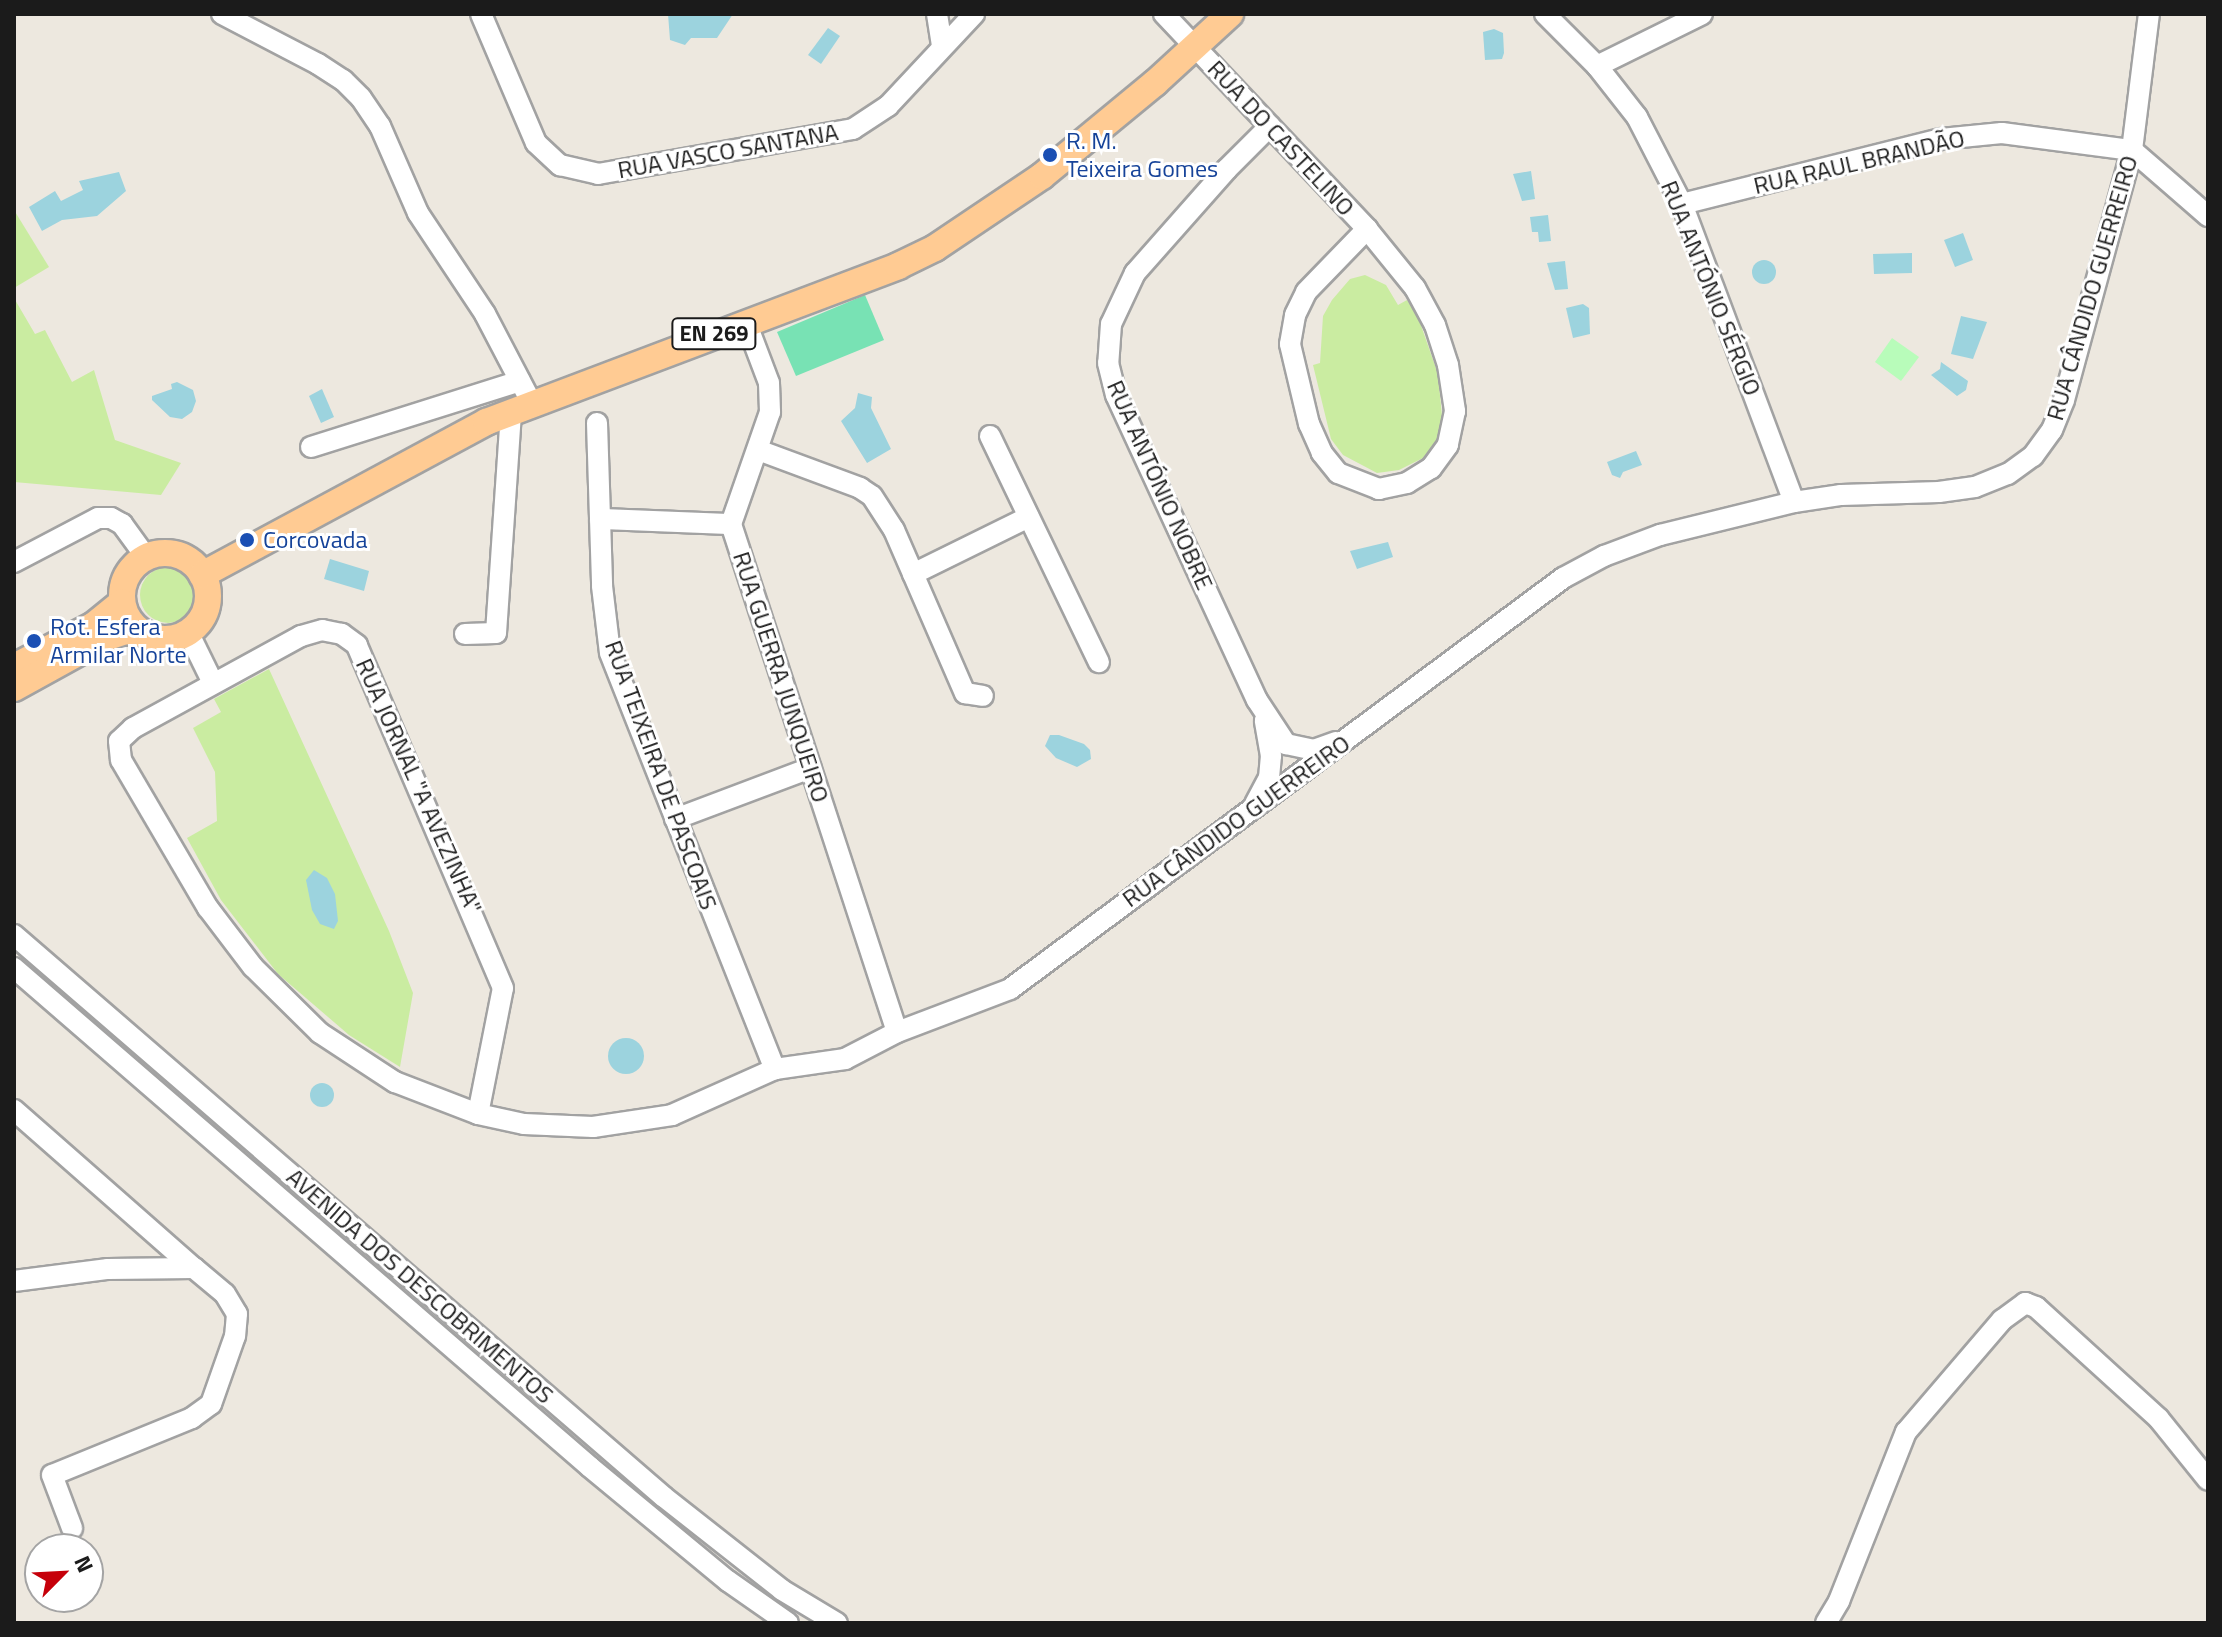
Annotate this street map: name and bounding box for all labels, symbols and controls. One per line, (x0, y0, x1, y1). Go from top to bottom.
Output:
street label: RUA DO CASTELINO (1202, 54, 1360, 222)
street label: RUA VASCO SANTANA (615, 117, 841, 185)
street label: RUA RAUL BRANDÃO (1751, 124, 1967, 200)
place label: R. M. Teixeira Gomes (1066, 127, 1218, 183)
marker: R. M. Teixeira Gomes (1041, 146, 1059, 164)
street label: RUA CÂNDIDO GUERREIRO (2040, 152, 2144, 424)
street label: RUA ANTÓNIO SÉRGIO (1655, 176, 1767, 400)
road number: EN 269 (670, 316, 758, 352)
street label: RUA ANTÓNIO NOBRE (1101, 376, 1219, 594)
place label: Corcovada (263, 526, 367, 554)
marker: Corcovada (238, 531, 256, 549)
street label: RUA GUERRA JUNQUEIRO (727, 548, 835, 806)
place label: Rot. Esfera Armilar Norte (50, 613, 187, 669)
marker: Rot. Esfera Armilar Norte (25, 632, 43, 650)
street label: RUA TEIXEIRA DE PASCOAIS (599, 636, 723, 914)
street label: RUA JORNAL "A AVEZINHA" (350, 654, 488, 918)
street label: RUA CÂNDIDO GUERREIRO (1117, 729, 1355, 913)
street label: AVENIDA DOS DESCOBRIMENTOS (281, 1162, 559, 1410)
north arrow (24, 1533, 104, 1613)
text: N (65, 1550, 103, 1578)

